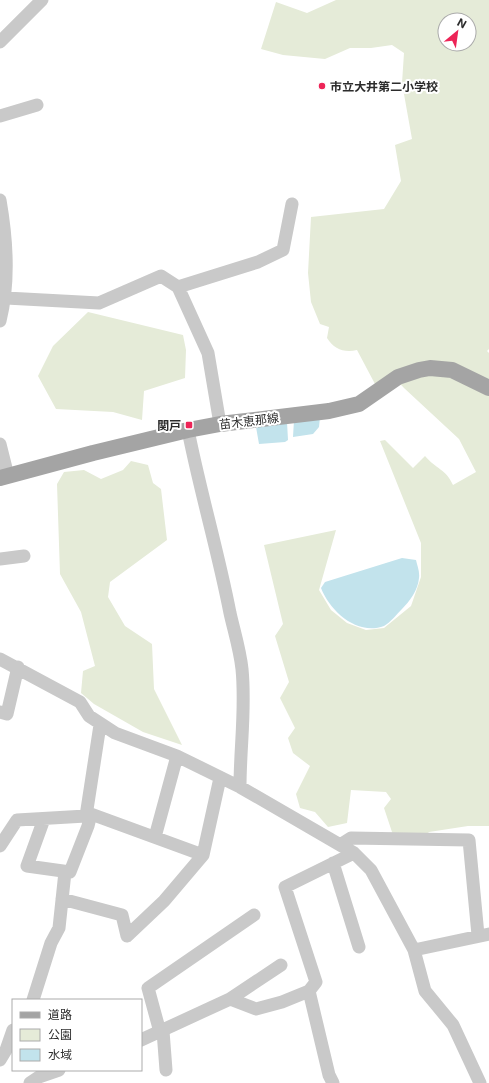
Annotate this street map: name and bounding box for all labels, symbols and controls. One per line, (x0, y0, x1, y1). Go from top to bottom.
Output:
north arrow (437, 12, 477, 52)
text: N (455, 15, 469, 31)
place label: 市立大井第二小学校 (330, 79, 438, 94)
marker: 市立大井第二小学校 (317, 81, 327, 91)
street label: 苗木恵那線 (218, 410, 280, 432)
place label: 関戸 (157, 418, 181, 433)
marker: 関戸 (184, 420, 194, 430)
legend (12, 999, 142, 1071)
text: 道路 (48, 1007, 72, 1022)
text: 公園 (48, 1027, 72, 1042)
text: 水域 (48, 1047, 72, 1062)

